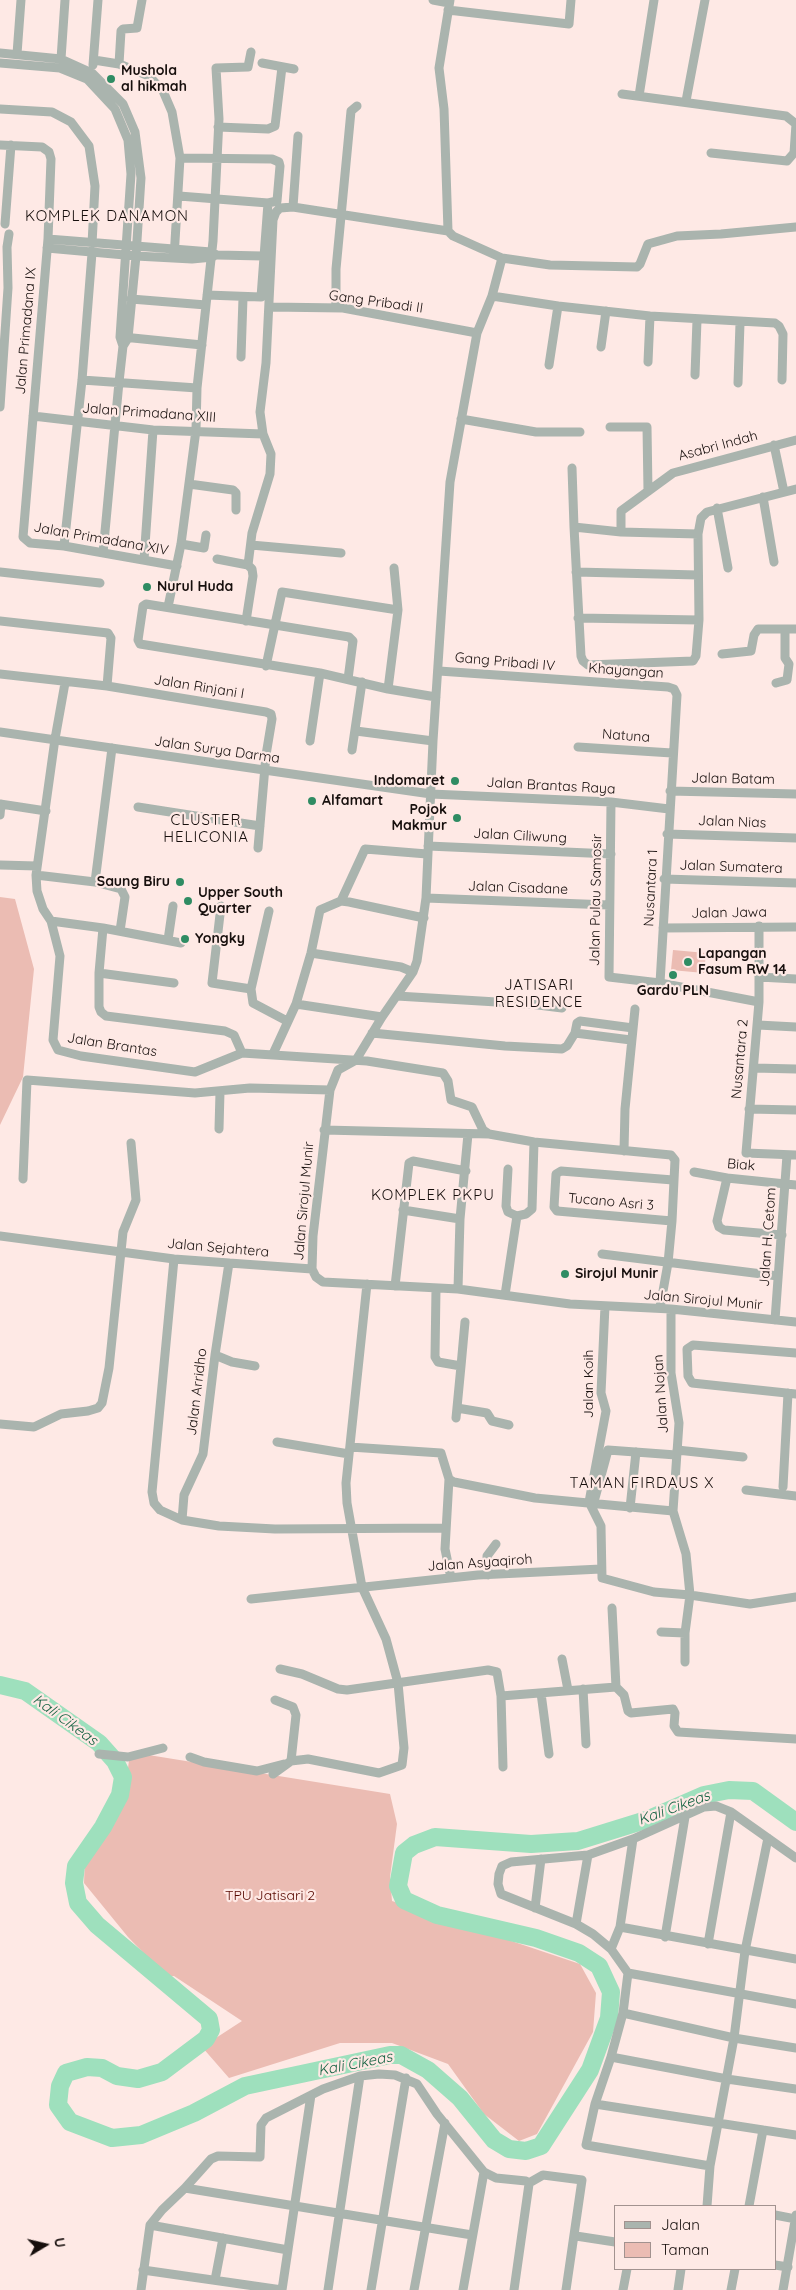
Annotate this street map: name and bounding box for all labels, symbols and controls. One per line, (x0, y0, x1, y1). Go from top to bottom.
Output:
place label: Mushola al hikmah (121, 63, 187, 95)
marker: Mushola al hikmah (105, 73, 117, 85)
district label: KOMPLEK DANAMON (23, 207, 191, 225)
street label: Jalan Primadana IX (12, 267, 40, 395)
street label: Gang Pribadi II (328, 287, 424, 317)
street label: Jalan Primadana XIII (81, 400, 217, 426)
street label: Asabri Indah (677, 427, 759, 465)
street label: Jalan Primadana XIV (32, 519, 170, 559)
place label: Nurul Huda (157, 579, 233, 595)
marker: Nurul Huda (141, 581, 153, 593)
street label: Gang Pribadi IV (454, 649, 556, 675)
street label: Khayangan (588, 660, 664, 682)
street label: Jalan Rinjani I (153, 672, 245, 702)
street label: Natuna (601, 726, 651, 746)
street label: Jalan Surya Darma (153, 733, 281, 767)
street label: Jalan Batam (691, 770, 775, 788)
place label: Indomaret (374, 773, 445, 789)
street label: Jalan Brantas Raya (486, 774, 616, 798)
marker: Indomaret (449, 775, 461, 787)
place label: Alfamart (322, 793, 383, 809)
marker: Alfamart (306, 795, 318, 807)
place label: Pojok Makmur (392, 802, 447, 834)
district label: CLUSTER HELICONIA (162, 811, 250, 846)
marker: Pojok Makmur (451, 812, 463, 824)
street label: Jalan Nias (698, 812, 766, 832)
street label: Jalan Ciliwung (473, 825, 567, 847)
street label: Jalan Pulau Samosir (586, 834, 606, 966)
street label: Nusantara 1 (641, 849, 661, 927)
street label: Jalan Sumatera (679, 857, 783, 877)
place label: Saung Biru (97, 874, 170, 890)
marker: Saung Biru (174, 876, 186, 888)
street label: Jalan Cisadane (468, 878, 568, 898)
place label: Upper South Quarter (198, 885, 283, 918)
marker: Upper South Quarter (182, 895, 194, 907)
street label: Jalan Jawa (691, 904, 767, 922)
place label: Yongky (195, 931, 245, 947)
marker: Yongky (179, 933, 191, 945)
place label: Lapangan Fasum RW 14 (698, 946, 787, 979)
marker: Lapangan Fasum RW 14 (682, 956, 694, 968)
marker: Gardu PLN (667, 969, 679, 981)
district label: JATISARI RESIDENCE (494, 976, 584, 1011)
place label: Gardu PLN (637, 983, 709, 999)
street label: Nusantara 2 (728, 1018, 752, 1100)
street label: Jalan Brantas (66, 1030, 158, 1060)
street label: Jalan Sirojul Munir (290, 1141, 318, 1261)
street label: Biak (726, 1155, 756, 1175)
district label: KOMPLEK PKPU (370, 1186, 496, 1204)
street label: Jalan H. Cetom (756, 1187, 780, 1287)
street label: Tucano Asri 3 (567, 1190, 655, 1214)
street label: Jalan Sejahtera (166, 1235, 270, 1261)
place label: Sirojul Munir (575, 1266, 658, 1282)
marker: Sirojul Munir (559, 1268, 571, 1280)
street label: Jalan Sirojul Munir (643, 1286, 763, 1314)
street label: Jalan Arridho (183, 1347, 211, 1437)
street label: Jalan Koih (581, 1350, 597, 1418)
street label: Jalan Nojan (650, 1354, 672, 1434)
district label: TAMAN FIRDAUS X (568, 1474, 716, 1492)
street label: Jalan Asyaqiroh (427, 1551, 533, 1575)
water label: Kali Cikeas (29, 1691, 101, 1749)
water label: Kali Cikeas (636, 1787, 712, 1829)
park label: TPU Jatisari 2 (225, 1888, 315, 1904)
water label: Kali Cikeas (316, 2048, 394, 2080)
legend (614, 2205, 776, 2270)
text: Jalan (661, 2215, 700, 2234)
north arrow (20, 2220, 70, 2270)
text: U (50, 2236, 69, 2249)
text: Taman (661, 2240, 709, 2259)

